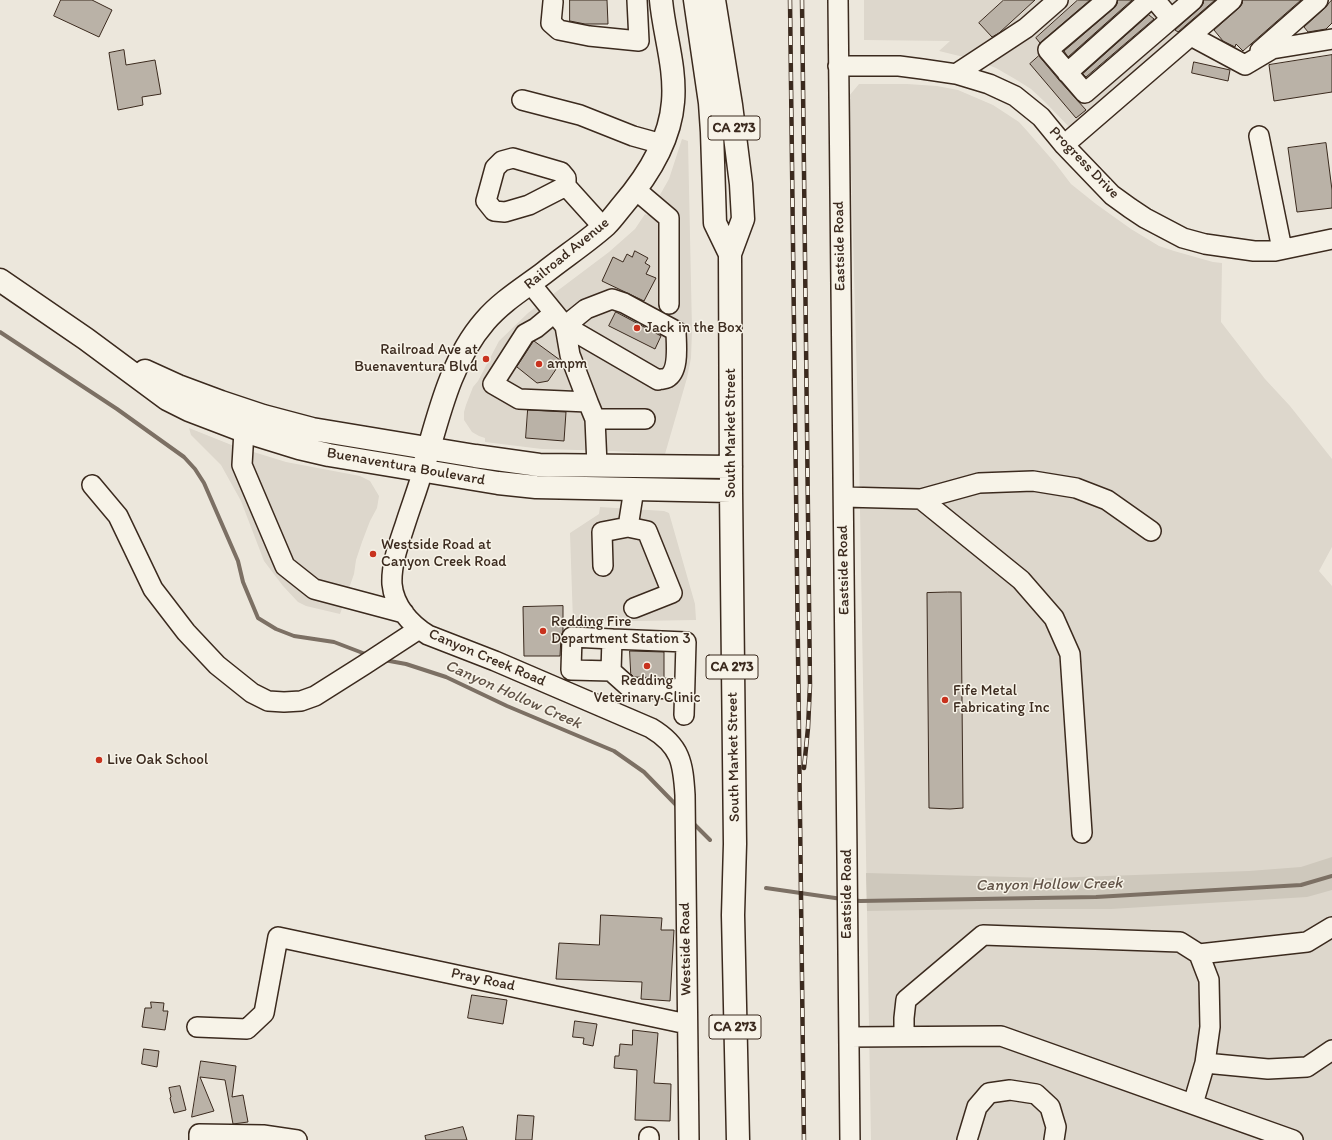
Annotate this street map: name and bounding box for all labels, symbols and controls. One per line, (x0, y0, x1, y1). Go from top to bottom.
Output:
road number: CA 273 (708, 116, 760, 140)
street label: Progress Drive (1045, 123, 1123, 203)
street label: Eastside Road (830, 201, 850, 291)
street label: Railroad Avenue (521, 214, 613, 294)
place label: Jack in the Box (645, 319, 742, 337)
marker: Jack in the Box (632, 323, 642, 333)
place label: Railroad Ave at Buenaventura Blvd (354, 341, 478, 376)
marker: Railroad Ave at Buenaventura Blvd (481, 354, 491, 364)
place label: ampm (547, 355, 587, 373)
marker: ampm (534, 359, 544, 369)
street label: South Market Street (722, 368, 740, 498)
street label: Buenaventura Boulevard (325, 444, 487, 490)
street label: Eastside Road (834, 525, 854, 615)
place label: Westside Road at Canyon Creek Road (381, 536, 507, 571)
marker: Westside Road at Canyon Creek Road (368, 549, 378, 559)
place label: Redding Fire Department Station 3 (551, 613, 691, 648)
street label: Canyon Creek Road (426, 625, 548, 691)
marker: Redding Fire Department Station 3 (538, 626, 548, 636)
road number: CA 273 (706, 655, 758, 679)
water label: Canyon Hollow Creek (442, 656, 584, 734)
marker: Redding Veterinary Clinic (642, 661, 652, 671)
place label: Redding Veterinary Clinic (594, 672, 700, 707)
place label: Fife Metal Fabricating Inc (953, 682, 1050, 717)
street label: South Market Street (724, 692, 744, 822)
marker: Fife Metal Fabricating Inc (940, 695, 950, 705)
place label: Live Oak School (107, 751, 208, 769)
marker: Live Oak School (94, 755, 104, 765)
street label: Eastside Road (838, 849, 856, 939)
water label: Canyon Hollow Creek (975, 874, 1123, 896)
street label: Westside Road (676, 902, 696, 996)
street label: Pray Road (449, 964, 517, 996)
road number: CA 273 (709, 1015, 761, 1039)

